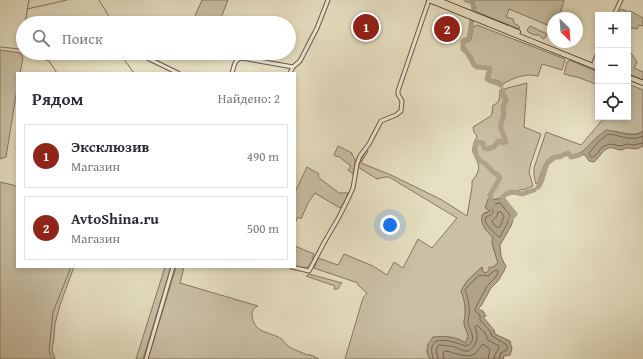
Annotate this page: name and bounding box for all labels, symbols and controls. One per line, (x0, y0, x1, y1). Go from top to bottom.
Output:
pin: 1 (353, 12, 379, 42)
north arrow (547, 12, 583, 48)
map controls (595, 12, 631, 120)
button: + (595, 12, 631, 48)
pin: 2 (434, 14, 460, 44)
search box (16, 16, 296, 60)
icon: search (30, 27, 52, 49)
text: Поиск (62, 28, 103, 49)
button: − (595, 48, 631, 84)
button: locate (595, 84, 631, 120)
text: Рядом (32, 86, 83, 111)
text: Найдено: 2 (218, 89, 280, 108)
text: Эксклюзив (71, 136, 149, 157)
text: 1 (43, 147, 49, 166)
text: 490 m (247, 147, 279, 166)
text: Магазин (71, 157, 120, 176)
text: AvtoShina.ru (71, 208, 159, 229)
your location (380, 215, 400, 235)
text: 2 (43, 219, 49, 238)
text: 500 m (247, 219, 279, 238)
text: Магазин (71, 229, 120, 248)

